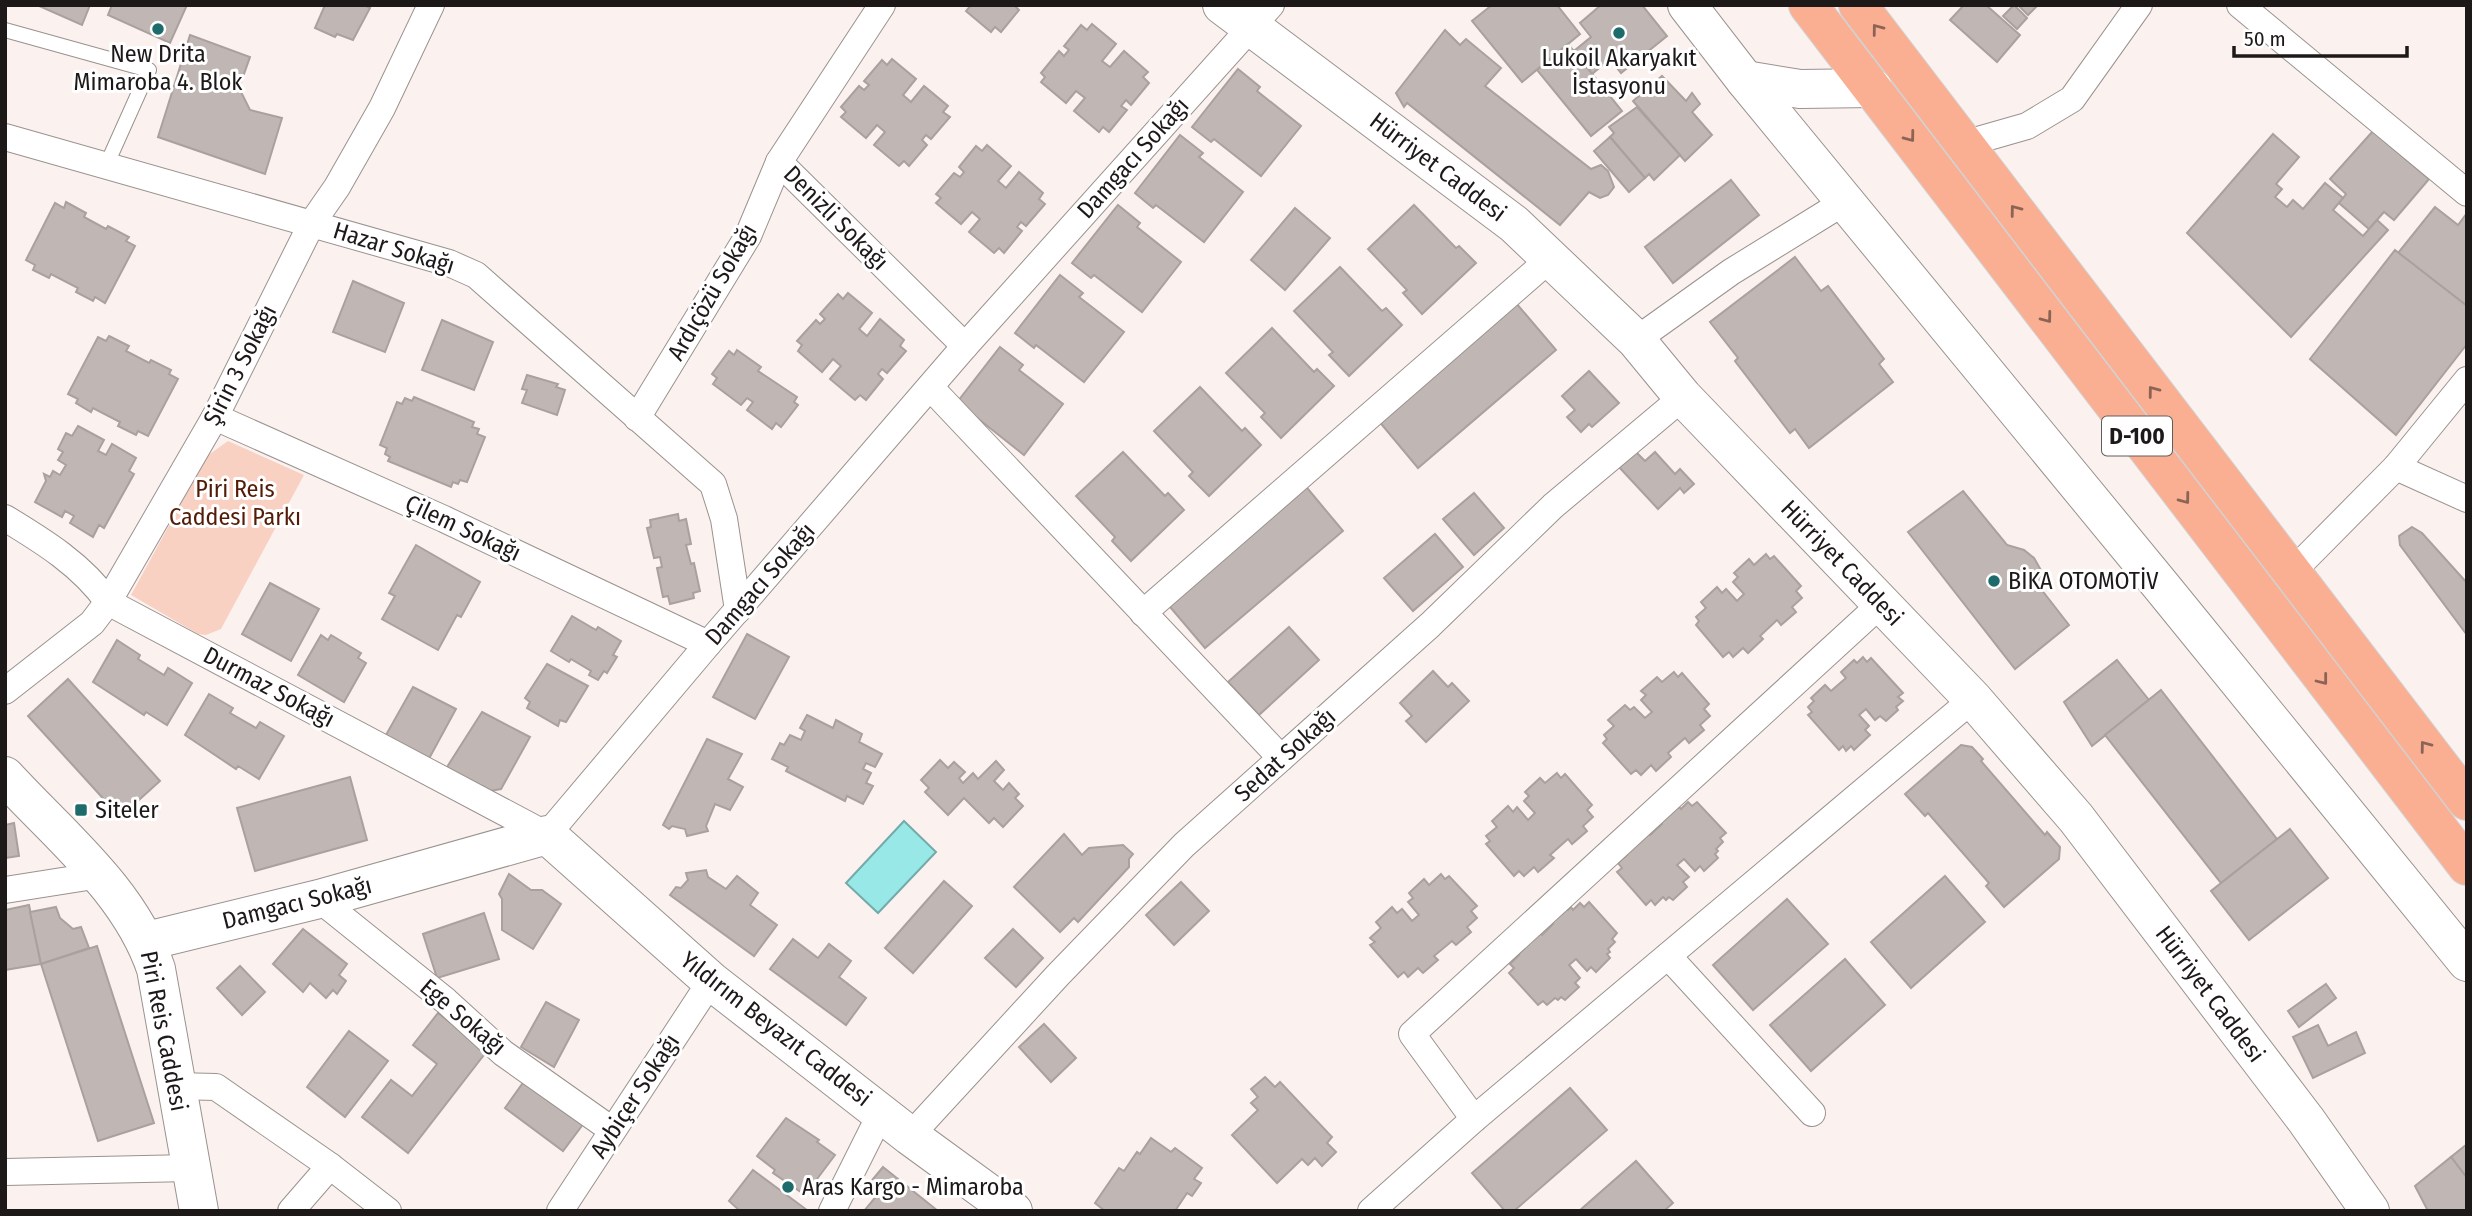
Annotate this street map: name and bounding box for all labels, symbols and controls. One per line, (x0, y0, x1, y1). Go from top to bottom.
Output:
scale bar (2234, 14, 2407, 58)
marker: New Drita Mimaroba 4. Blok (150, 21, 166, 37)
marker: Lukoil Akaryakıt İstasyonu (1611, 25, 1627, 41)
one-way arrow (1872, 25, 1885, 37)
text: 50 m (2244, 26, 2286, 52)
place label: New Drita Mimaroba 4. Blok (73, 40, 243, 96)
place label: Lukoil Akaryakıt İstasyonu (1541, 44, 1697, 100)
street label: Damgacı Sokağı (1072, 92, 1194, 224)
street label: Hürriyet Caddesi (1364, 107, 1512, 227)
one-way arrow (1901, 129, 1914, 142)
street label: Denizli Sokağı (778, 160, 894, 276)
one-way arrow (2010, 205, 2023, 218)
street label: Hazar Sokağı (330, 216, 458, 280)
street label: Ardıçözü Sokağı (662, 219, 762, 365)
street label: Şirin 3 Sokağı (198, 300, 282, 430)
one-way arrow (2039, 310, 2052, 323)
one-way arrow (2149, 386, 2161, 398)
road number: D-100 (2102, 416, 2172, 456)
park label: Piri Reis Caddesi Parkı (169, 475, 301, 531)
street label: Çilem Sokağı (401, 489, 525, 567)
one-way arrow (2176, 491, 2189, 504)
street label: Hürriyet Caddesi (1775, 494, 1909, 632)
street label: Damgacı Sokağı (699, 517, 821, 651)
place label: BİKA OTOMOTİV (2008, 567, 2159, 595)
marker: BİKA OTOMOTİV (1986, 573, 2002, 589)
street label: Durmaz Sokağı (199, 641, 339, 733)
one-way arrow (2315, 672, 2328, 684)
street label: Sedat Sokağı (1229, 702, 1341, 808)
one-way arrow (2421, 742, 2434, 754)
place label: Siteler (95, 796, 159, 824)
marker: Siteler (73, 802, 89, 818)
street label: Damgacı Sokağı (220, 871, 374, 935)
street label: Hürriyet Caddesi (2150, 920, 2270, 1068)
street label: Yıldırım Beyazıt Caddesi (675, 946, 877, 1112)
street label: Piri Reis Caddesi (135, 948, 193, 1114)
street label: Ege Sokağı (414, 973, 512, 1061)
street label: Aybiçer Sokağı (585, 1029, 685, 1163)
place label: Aras Kargo - Mimaroba (802, 1173, 1024, 1201)
marker: Aras Kargo - Mimaroba (780, 1179, 796, 1195)

